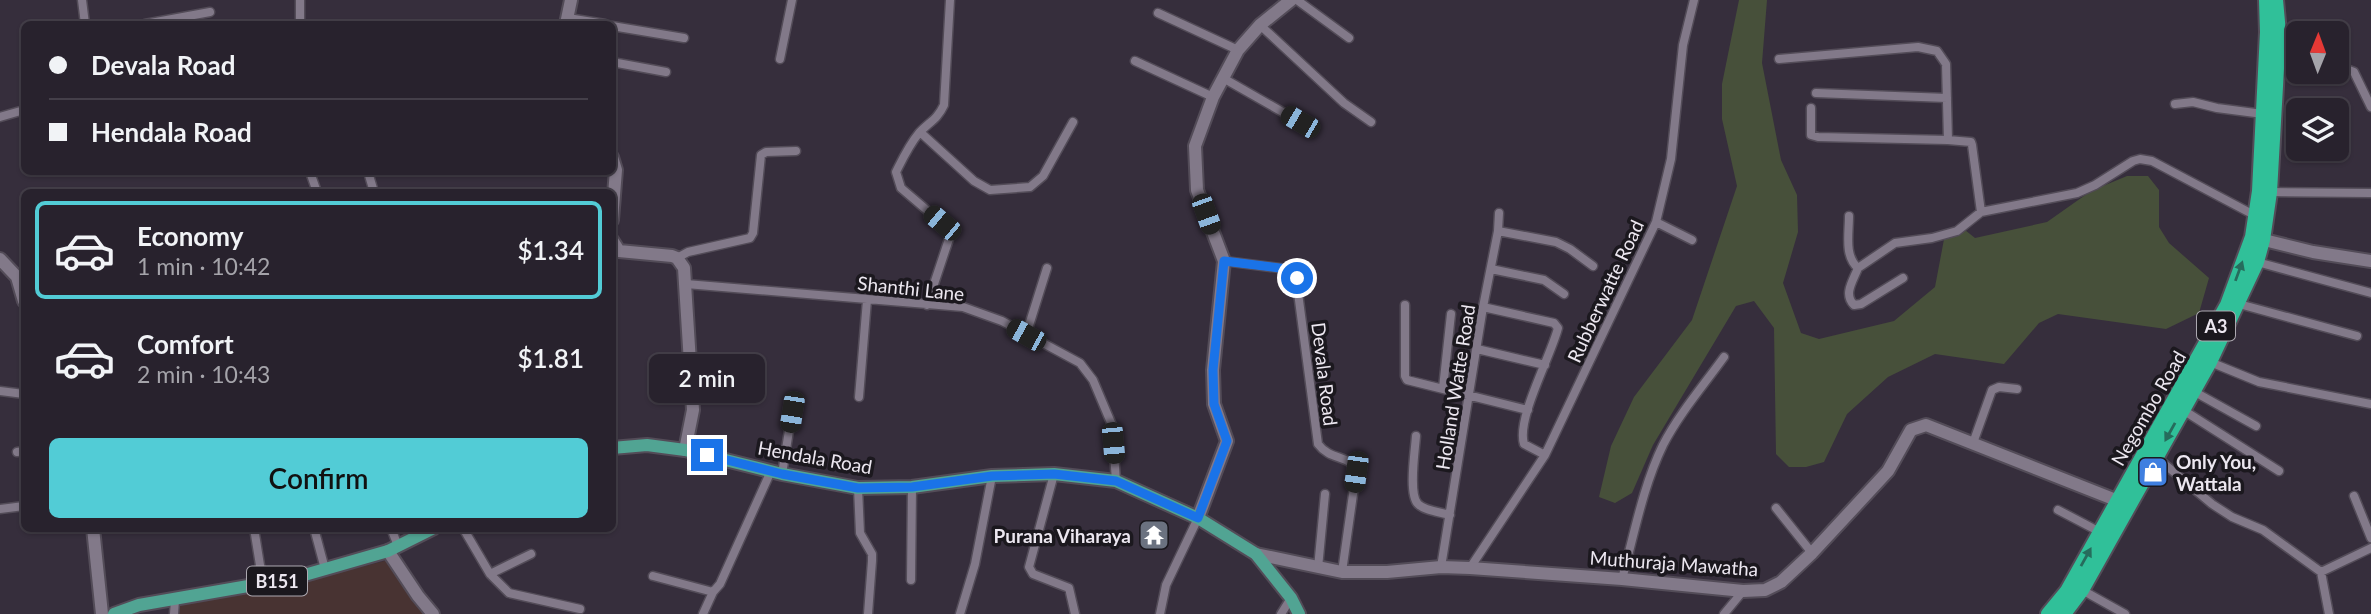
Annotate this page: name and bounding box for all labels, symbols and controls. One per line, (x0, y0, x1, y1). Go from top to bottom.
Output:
north arrow (2286, 21, 2348, 84)
map controls (2286, 21, 2349, 161)
text: Devala Road (91, 49, 235, 81)
button: layers (2286, 98, 2349, 161)
car (1277, 102, 1324, 142)
text: Hendala Road (91, 116, 252, 148)
car (1189, 191, 1224, 237)
car (920, 201, 965, 245)
street label: Rubberwatte Road (1562, 216, 1648, 366)
icon: car (53, 219, 116, 282)
text: Economy (137, 220, 243, 252)
text: $1.34 (518, 234, 584, 266)
text: 1 min · 10:42 (137, 252, 270, 280)
one-way arrow (2234, 260, 2245, 281)
route start (1281, 262, 1313, 294)
street label: Shanthi Lane (856, 271, 966, 305)
street label: Holland Watte Road (1431, 303, 1479, 471)
road number: A3 (2197, 312, 2235, 340)
car (1003, 316, 1050, 354)
street label: Devala Road (1307, 321, 1343, 427)
icon: car (53, 327, 116, 390)
text: Comfort (137, 328, 234, 360)
text: $1.81 (518, 342, 584, 374)
street label: Negombo Road (2106, 346, 2190, 470)
callout: 2 min (649, 354, 765, 402)
text: 2 min · 10:43 (137, 360, 270, 388)
text: 2 min (679, 364, 735, 392)
car (779, 390, 806, 434)
car (1101, 421, 1126, 465)
one-way arrow (2164, 422, 2176, 441)
street label: Hendala Road (756, 436, 874, 478)
button: Confirm (49, 438, 588, 518)
route end (691, 439, 723, 471)
car (1343, 450, 1370, 494)
place label: Only You, Wattala (2176, 450, 2256, 495)
shop icon: Only You, Wattala (2136, 455, 2170, 489)
temple icon: Purana Viharaya (1137, 518, 1171, 552)
place label: Purana Viharaya (994, 524, 1131, 547)
street label: Muthuraja Mawatha (1589, 546, 1759, 580)
one-way arrow (2080, 548, 2092, 567)
road number: B151 (247, 566, 307, 596)

